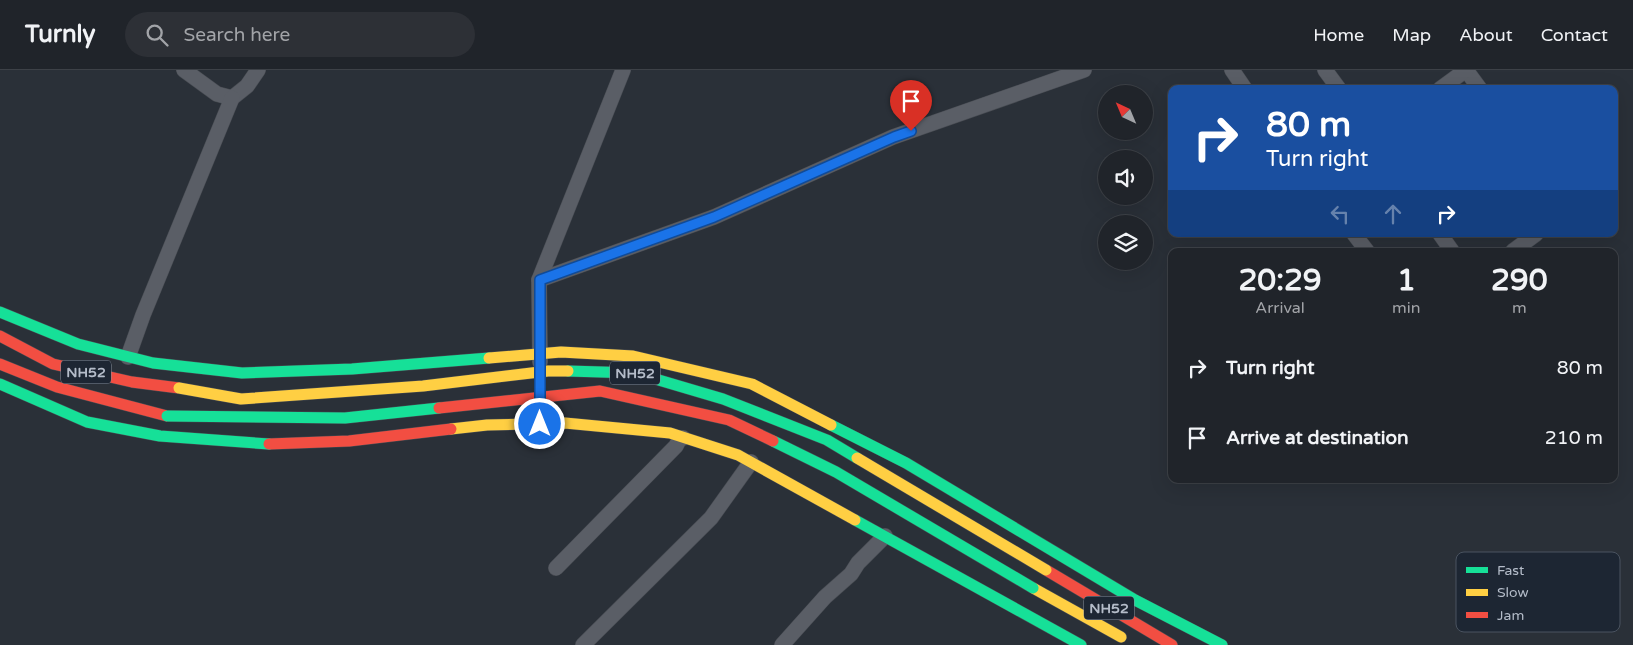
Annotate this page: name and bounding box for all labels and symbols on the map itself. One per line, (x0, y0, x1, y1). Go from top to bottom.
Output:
pin (890, 80, 932, 131)
north arrow (1098, 85, 1152, 140)
road number: NH52 (61, 360, 111, 384)
road number: NH52 (610, 362, 660, 384)
position arrow (513, 397, 565, 449)
legend (1456, 552, 1620, 632)
text: Fast (1497, 562, 1525, 579)
text: Slow (1497, 584, 1529, 601)
road number: NH52 (1084, 596, 1134, 620)
text: Jam (1497, 607, 1524, 624)

